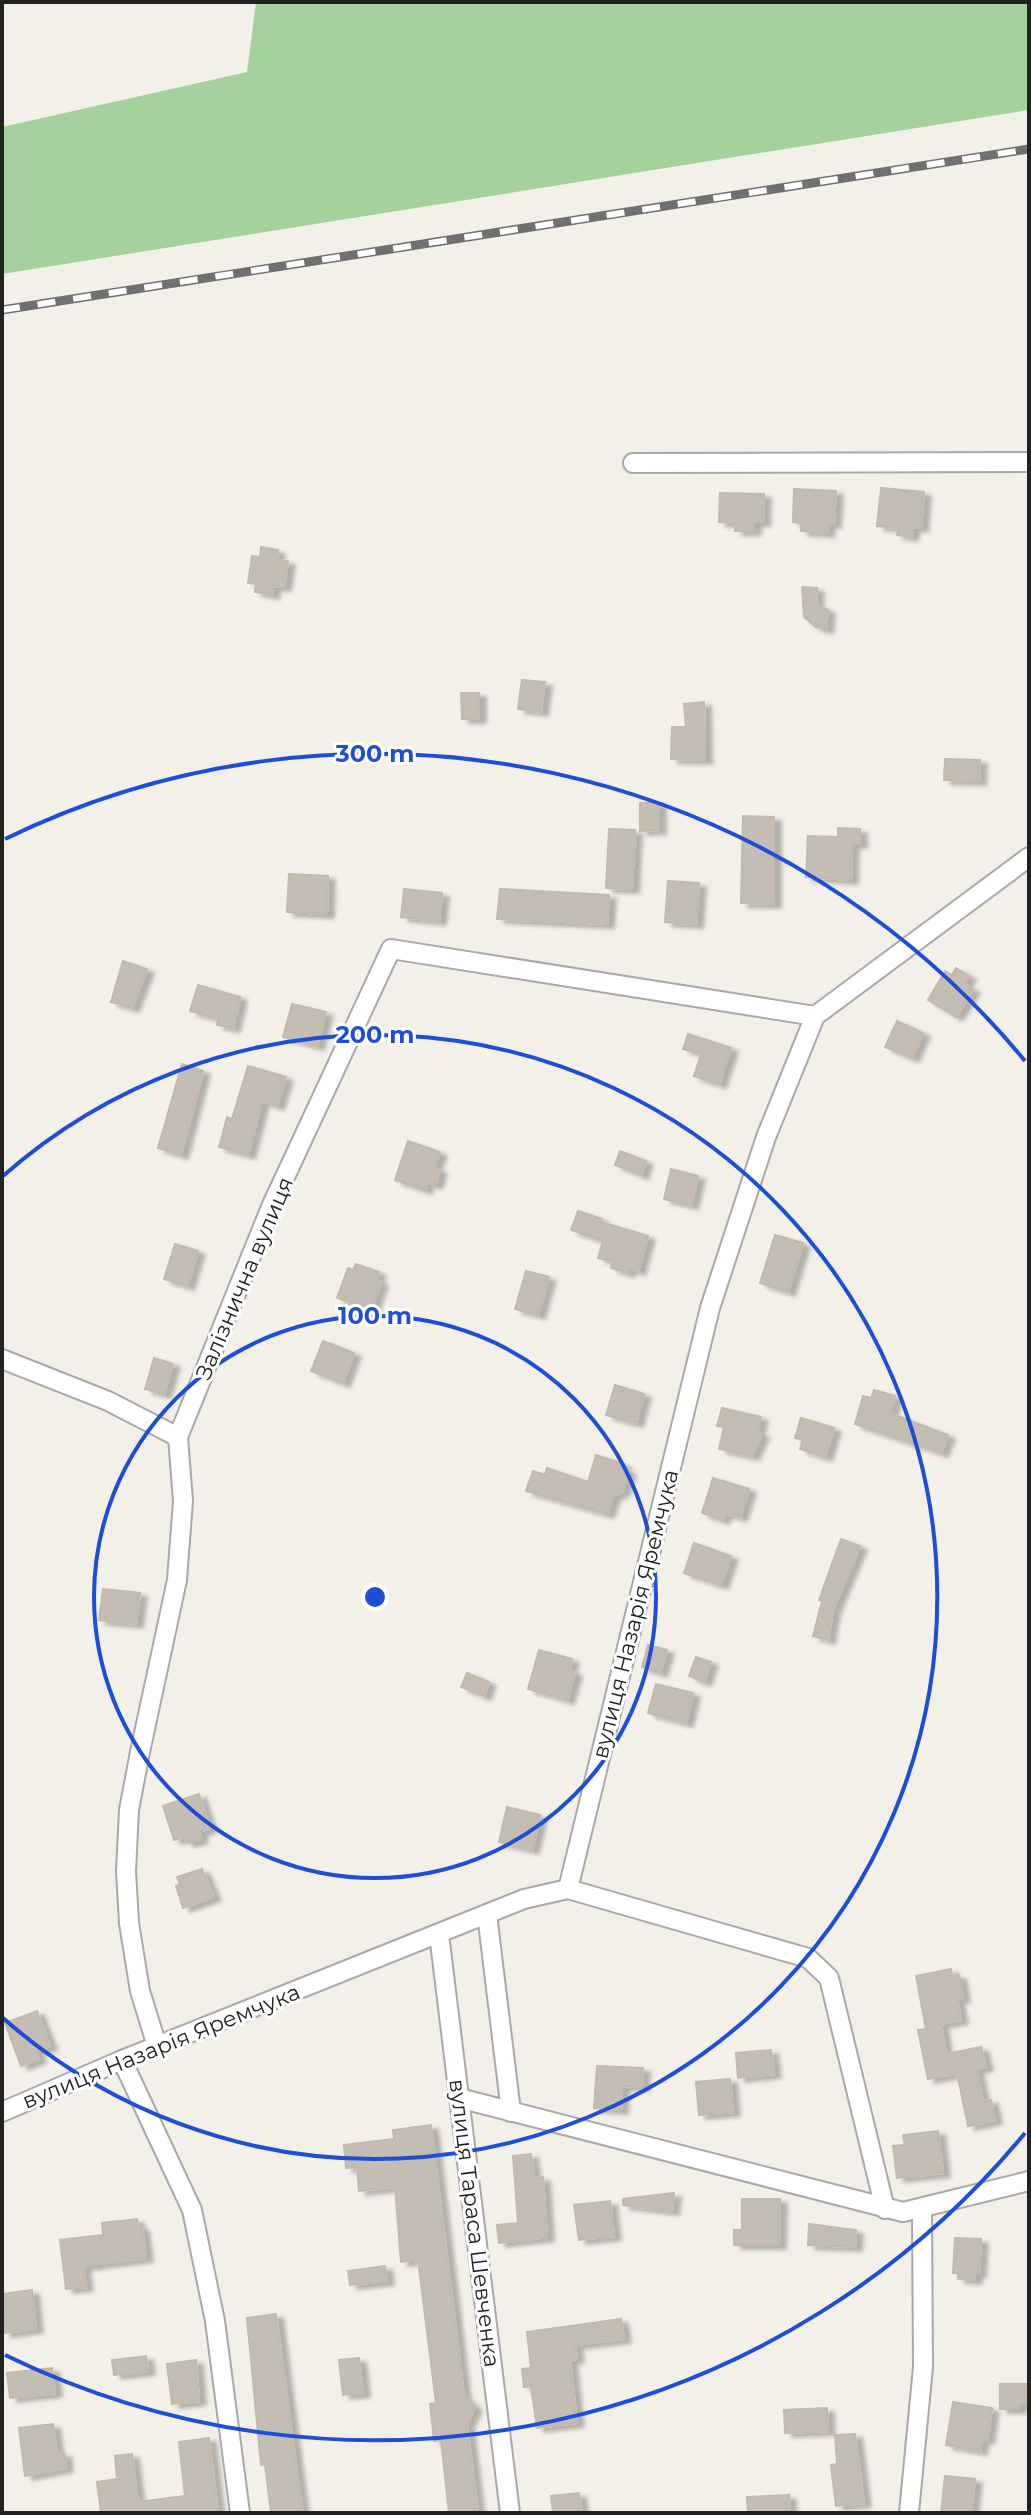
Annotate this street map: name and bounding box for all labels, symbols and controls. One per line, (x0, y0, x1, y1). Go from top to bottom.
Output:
text: 300 m (335, 739, 414, 768)
text: 200 m (336, 1020, 414, 1049)
street label: Залізнична вулиця (190, 1173, 299, 1383)
text: 100 m (338, 1301, 412, 1330)
street label: вулиця Назарія Яремчука (586, 1467, 685, 1761)
centre of rings (361, 1583, 389, 1611)
street label: вулиця Назарія Яремчука (18, 1978, 304, 2115)
street label: вулиця Тараса Шевченка (443, 2077, 506, 2369)

